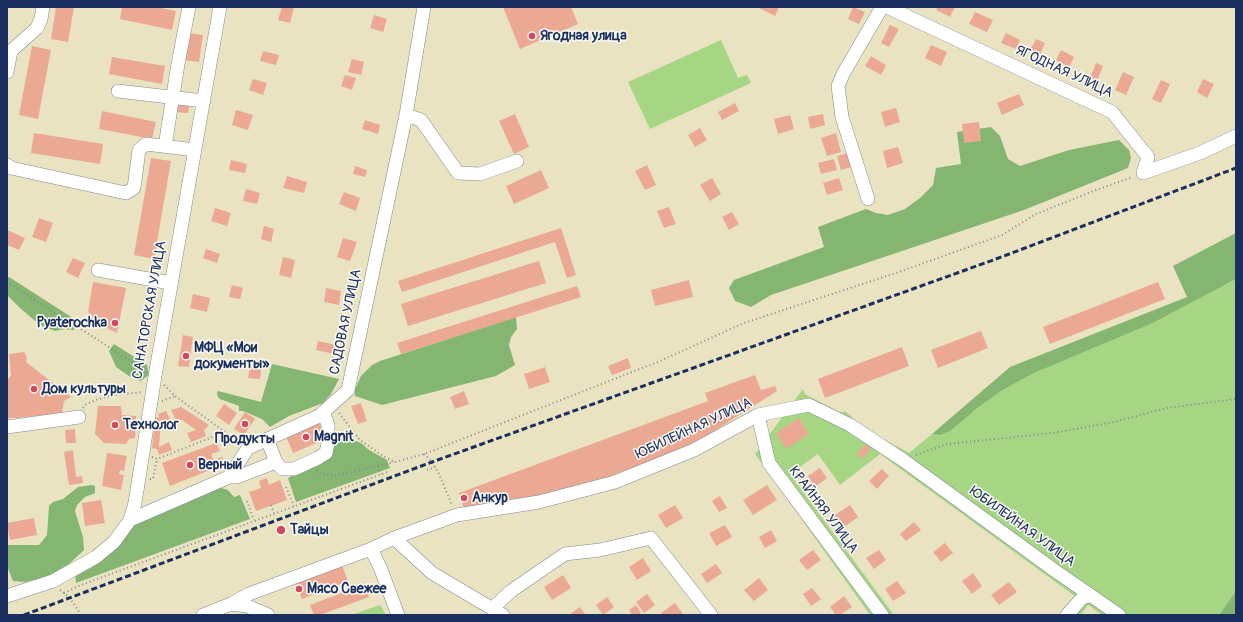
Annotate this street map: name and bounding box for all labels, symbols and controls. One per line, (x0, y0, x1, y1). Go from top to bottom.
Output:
place label: Ягодная улица (540, 28, 627, 44)
marker: Ягодная улица (527, 31, 537, 41)
street label: ЯГОДНАЯ УЛИЦА (1013, 42, 1115, 102)
street label: САНАТОРСКАЯ УЛИЦА (130, 239, 170, 381)
street label: САДОВАЯ УЛИЦА (327, 268, 365, 376)
place label: Pyaterochka (36, 315, 107, 331)
marker: Pyaterochka (110, 318, 120, 328)
place label: МФЦ «Мои документы» (194, 340, 269, 372)
marker: МФЦ «Мои документы» (181, 351, 191, 361)
place label: Дом культуры (42, 381, 126, 397)
marker: Дом культуры (29, 384, 39, 394)
street label: ЮБИЛЕЙНАЯ УЛИЦА (633, 395, 755, 463)
place label: Технолог (123, 417, 179, 433)
marker: Продукты (240, 419, 250, 429)
marker: Технолог (110, 420, 120, 430)
place label: Magnit (314, 429, 354, 445)
place label: Продукты (215, 431, 275, 447)
marker: Magnit (301, 432, 311, 442)
place label: Верный (198, 457, 242, 473)
marker: Верный (185, 460, 195, 470)
street label: КРАЙНЯЯ УЛИЦА (785, 463, 861, 557)
street label: ЮБИЛЕЙНАЯ УЛИЦА (966, 483, 1078, 571)
place label: Анкур (472, 490, 508, 506)
marker: Анкур (459, 493, 469, 503)
place label: Тайцы (290, 522, 329, 538)
marker: Тайцы (275, 524, 287, 536)
place label: Мясо Свежее (307, 581, 387, 597)
marker: Мясо Свежее (294, 584, 304, 594)

